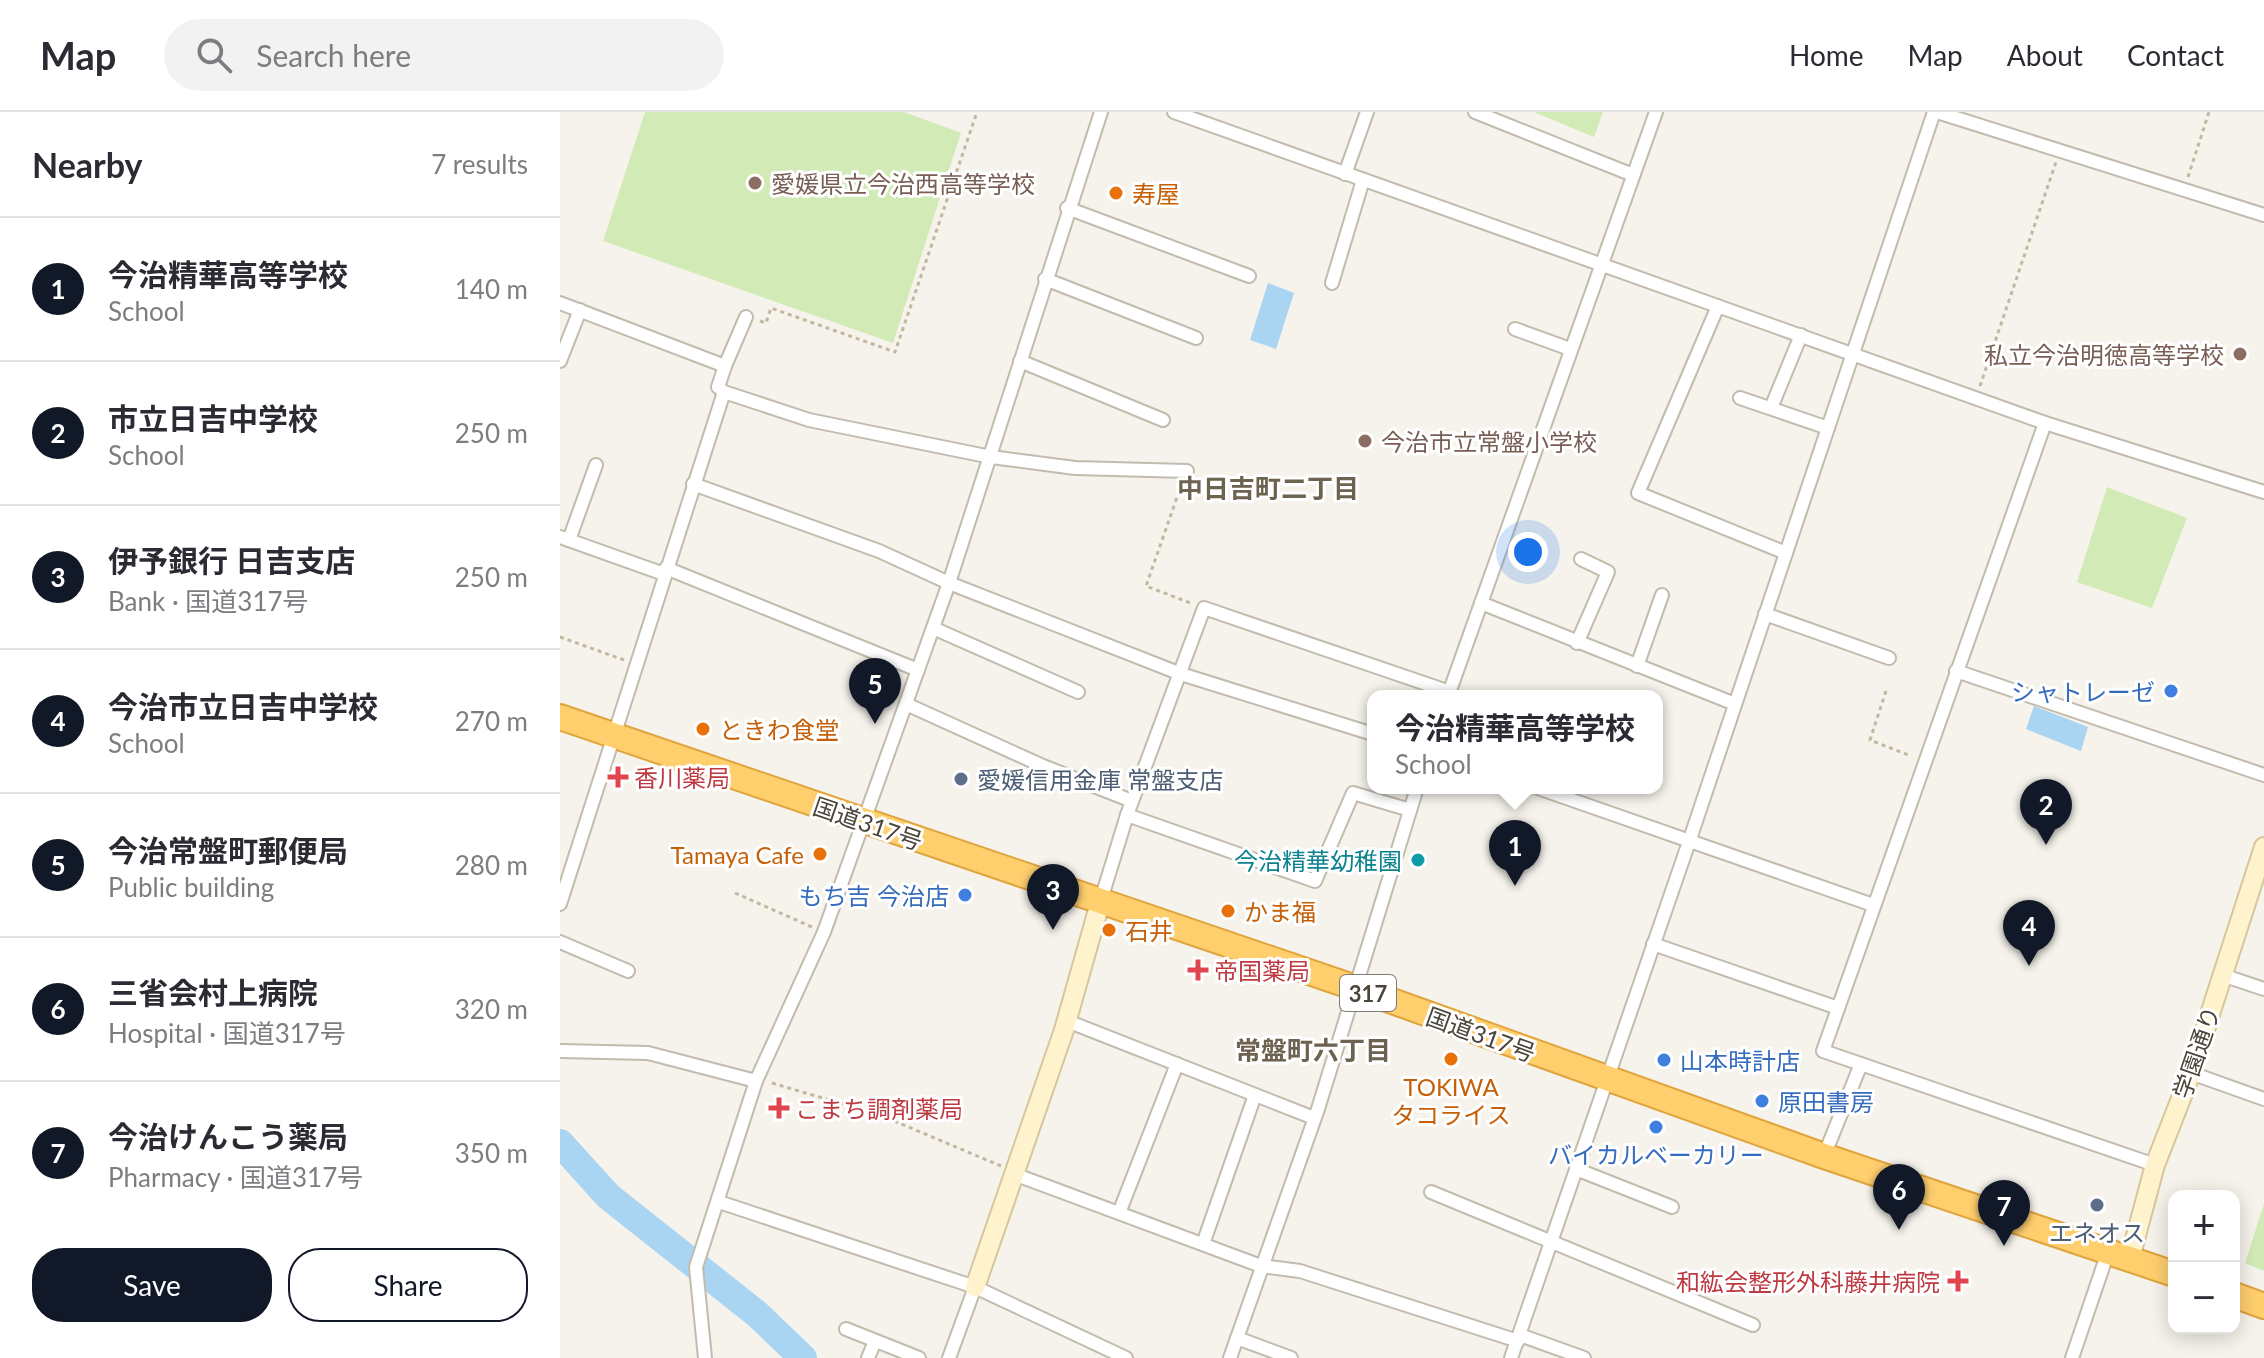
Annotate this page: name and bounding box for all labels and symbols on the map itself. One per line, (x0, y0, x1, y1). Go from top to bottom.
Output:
place label: 愛媛県立今治西高等学校 (771, 169, 1035, 198)
marker: 愛媛県立今治西高等学校 (746, 174, 764, 192)
place label: 寿屋 (1132, 179, 1180, 208)
marker: 寿屋 (1107, 184, 1125, 202)
place label: 私立今治明徳高等学校 (1984, 340, 2224, 369)
marker: 私立今治明徳高等学校 (2231, 345, 2249, 363)
place label: 今治市立常盤小学校 (1381, 427, 1597, 456)
marker: 今治市立常盤小学校 (1356, 432, 1374, 450)
district label: 中日吉町二丁目 (1177, 472, 1359, 504)
your location (1508, 532, 1548, 572)
pin: 5 (849, 658, 901, 724)
place label: シャトレーゼ (2011, 677, 2155, 706)
marker: シャトレーゼ (2162, 682, 2180, 700)
place label: ときわ食堂 (719, 715, 839, 744)
marker: ときわ食堂 (694, 720, 712, 738)
place label: 香川薬局 (634, 763, 730, 792)
place label: 愛媛信用金庫 常盤支店 (977, 765, 1223, 794)
marker: 香川薬局 (609, 768, 627, 786)
marker: 愛媛信用金庫 常盤支店 (952, 770, 970, 788)
pin: 2 (2020, 779, 2072, 845)
street label: 国道317号 (809, 791, 927, 855)
pin: 1 (1489, 820, 1541, 886)
place label: Tamaya Cafe (671, 840, 804, 869)
marker: Tamaya Cafe (811, 845, 829, 863)
place label: 今治精華幼稚園 (1234, 846, 1402, 875)
marker: 今治精華幼稚園 (1409, 851, 1427, 869)
pin: 3 (1027, 864, 1079, 930)
place label: もち吉 今治店 (799, 881, 949, 910)
marker: もち吉 今治店 (956, 886, 974, 904)
place label: かま福 (1244, 897, 1316, 926)
pin: 4 (2003, 900, 2055, 966)
marker: かま福 (1219, 902, 1237, 920)
place label: 石井 (1125, 916, 1173, 945)
marker: 石井 (1100, 921, 1118, 939)
place label: 帝国薬局 (1214, 956, 1310, 985)
marker: 帝国薬局 (1189, 961, 1207, 979)
road number: 317 (1340, 975, 1396, 1011)
street label: 国道317号 (1423, 1001, 1539, 1067)
street label: 学園通り (2167, 1002, 2225, 1102)
district label: 常盤町六丁目 (1235, 1034, 1391, 1066)
place label: 山本時計店 (1680, 1046, 1800, 1075)
marker: TOKIWA タコライス (1442, 1050, 1460, 1068)
marker: 山本時計店 (1655, 1051, 1673, 1069)
place label: TOKIWA タコライス (1391, 1072, 1511, 1129)
place label: 原田書房 (1778, 1087, 1874, 1116)
marker: 原田書房 (1753, 1092, 1771, 1110)
place label: こまち調剤薬局 (795, 1094, 963, 1123)
marker: こまち調剤薬局 (770, 1099, 788, 1117)
marker: バイカルベーカリー (1647, 1118, 1665, 1136)
place label: バイカルベーカリー (1548, 1140, 1764, 1169)
pin: 6 (1873, 1164, 1925, 1230)
pin: 7 (1978, 1180, 2030, 1246)
marker: エネオス (2088, 1196, 2106, 1214)
place label: エネオス (2049, 1218, 2145, 1247)
place label: 和紘会整形外科藤井病院 (1676, 1267, 1940, 1296)
marker: 和紘会整形外科藤井病院 (1947, 1270, 1969, 1292)

